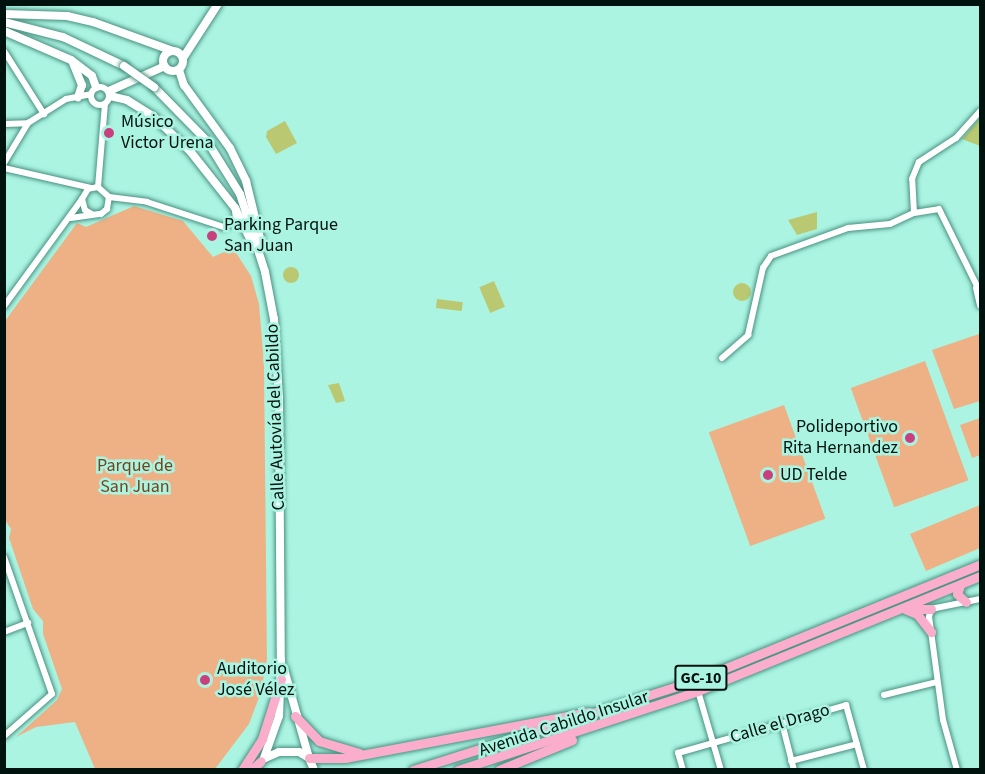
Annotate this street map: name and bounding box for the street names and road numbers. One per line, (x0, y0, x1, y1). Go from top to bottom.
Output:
street label: Calle Autovía del Cabildo (262, 323, 290, 511)
road number: GC-10 (674, 665, 728, 691)
street label: Avenida Cabildo Insular (476, 686, 652, 762)
street label: Calle el Drago (728, 699, 832, 749)

